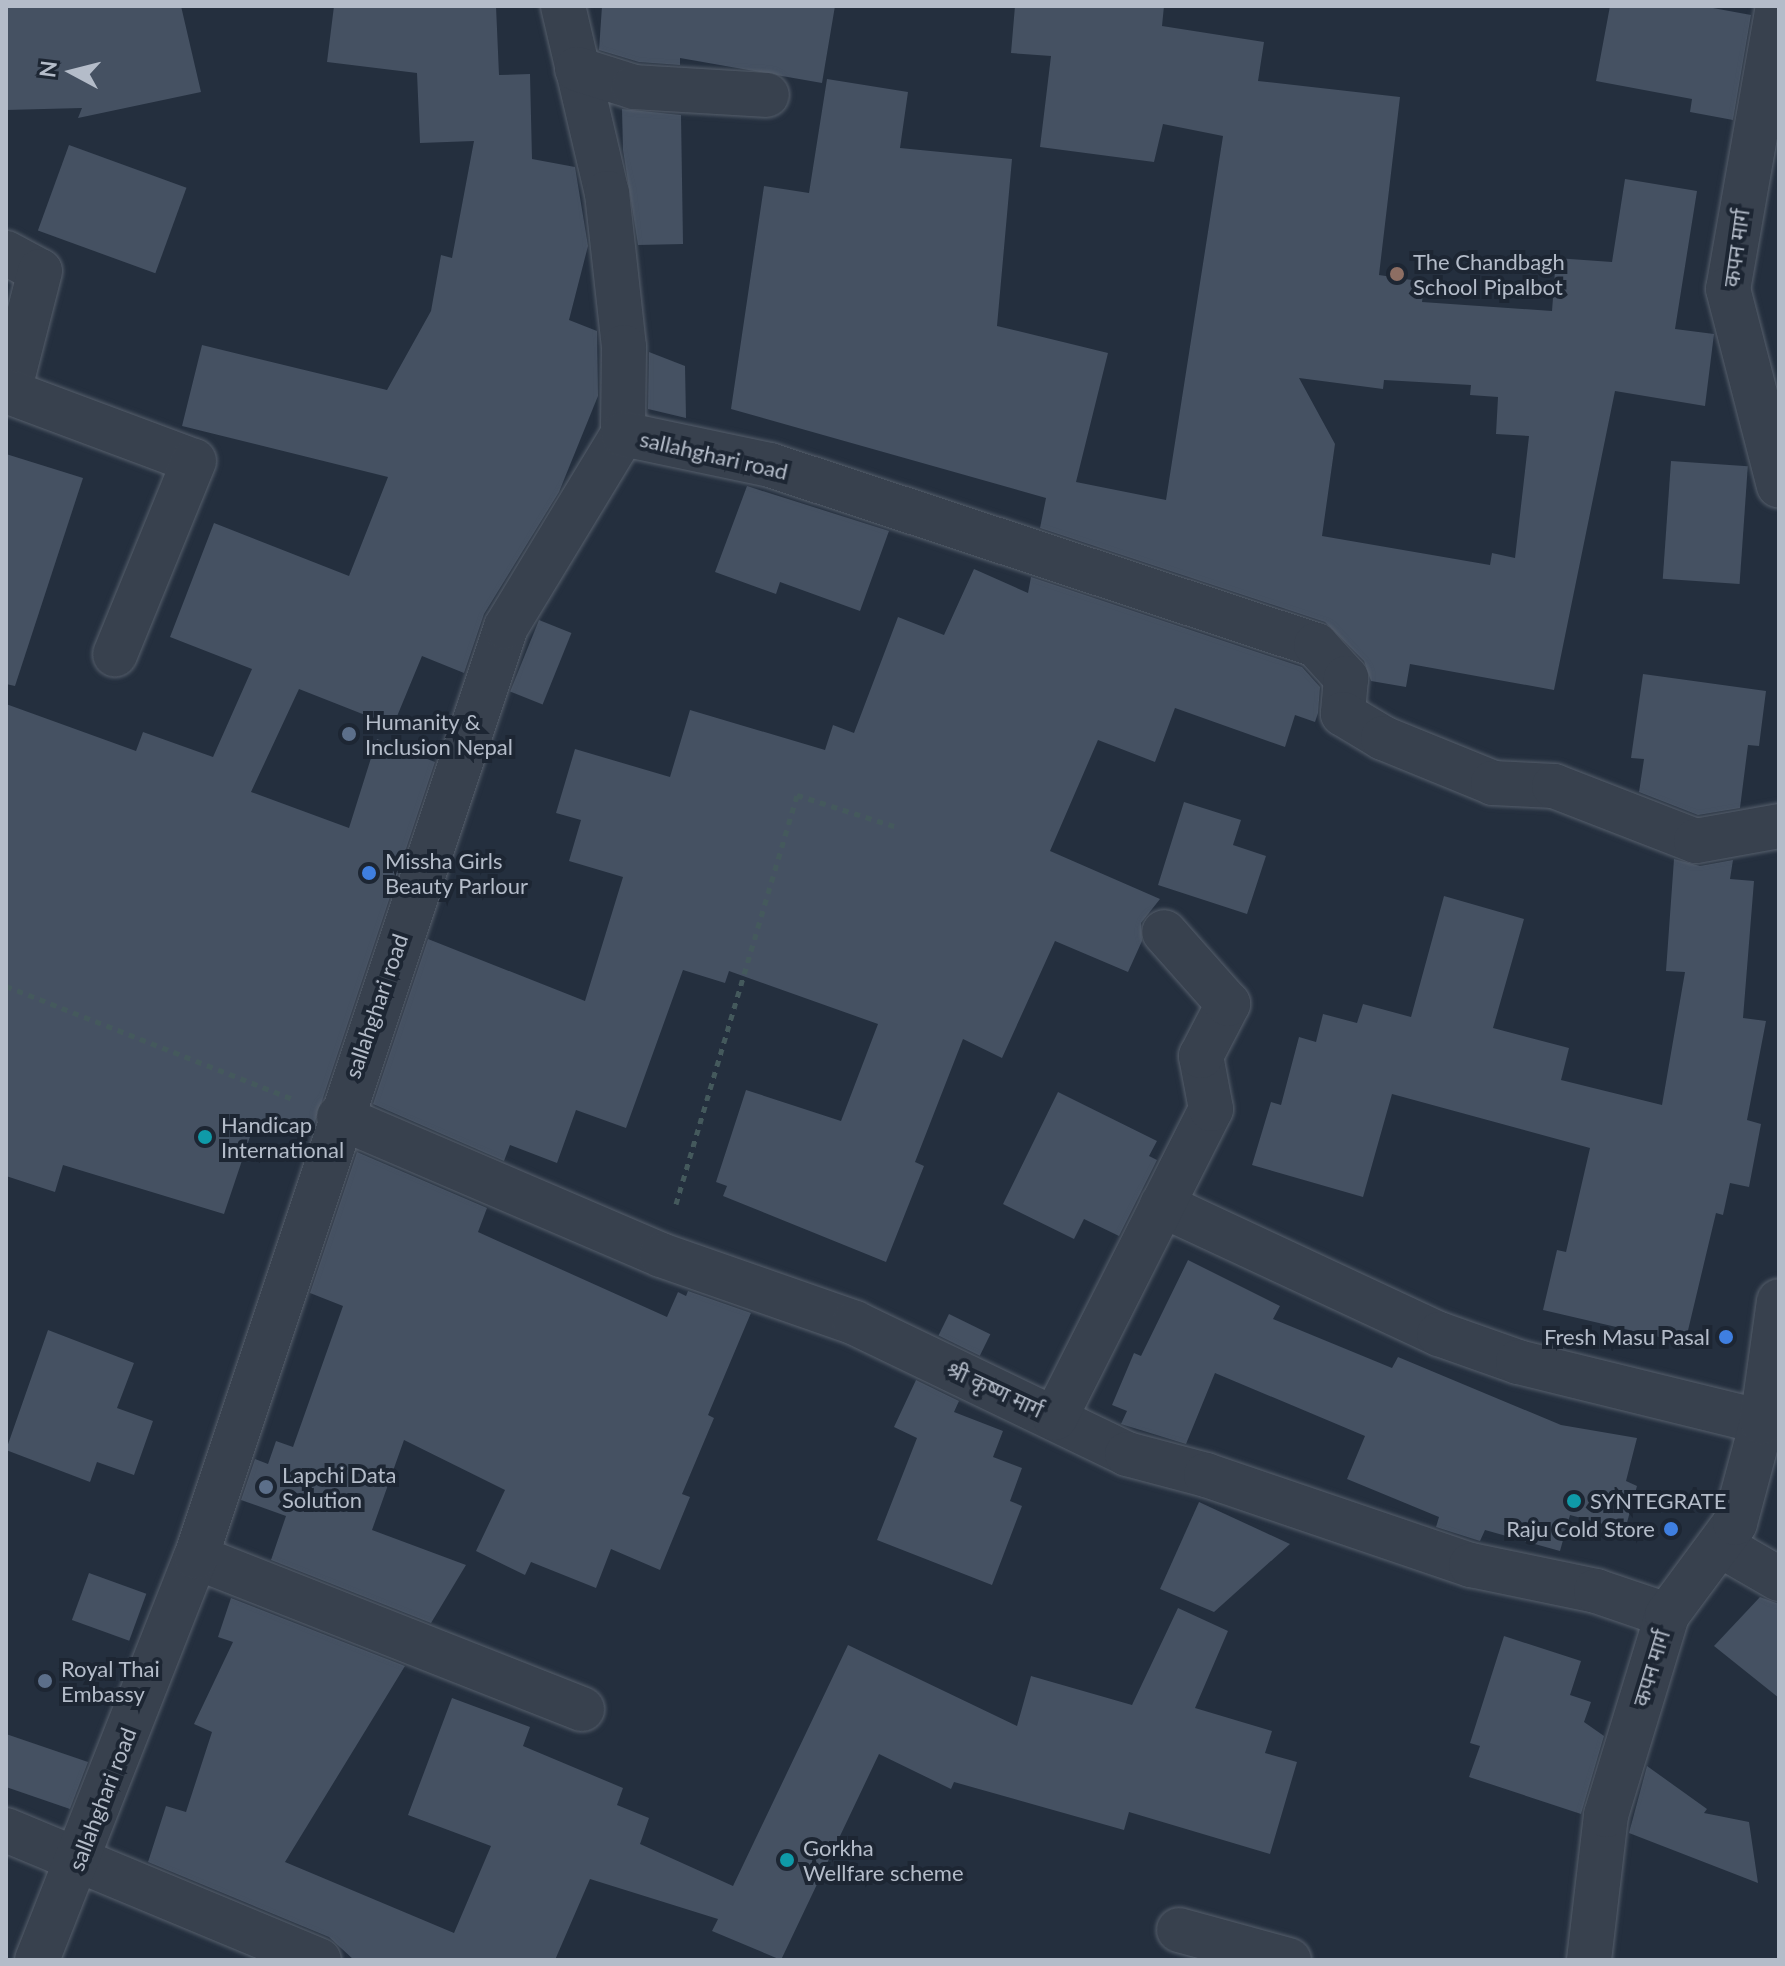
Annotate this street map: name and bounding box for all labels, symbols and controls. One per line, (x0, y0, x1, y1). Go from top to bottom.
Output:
north arrow (32, 32, 112, 112)
text: N (33, 59, 62, 79)
street label: कपन मार्ग (1717, 207, 1755, 289)
place label: The Chandbagh School Pipalbot (1413, 248, 1565, 300)
marker: The Chandbagh School Pipalbot (1388, 265, 1406, 283)
street label: sallahghari road (638, 425, 790, 485)
place label: Humanity & Inclusion Nepal (365, 708, 513, 760)
marker: Humanity & Inclusion Nepal (340, 725, 358, 743)
place label: Missha Girls Beauty Parlour (385, 847, 528, 898)
marker: Missha Girls Beauty Parlour (360, 864, 378, 882)
street label: sallahghari road (339, 930, 413, 1082)
place label: Handicap International (221, 1111, 344, 1162)
marker: Handicap International (196, 1128, 214, 1146)
place label: Fresh Masu Pasal (1544, 1324, 1710, 1350)
marker: Fresh Masu Pasal (1717, 1328, 1735, 1346)
street label: श्री कृष्ण मार्ग (942, 1355, 1048, 1423)
place label: Lapchi Data Solution (282, 1461, 396, 1512)
marker: Lapchi Data Solution (257, 1478, 275, 1496)
place label: SYNTEGRATE (1590, 1488, 1726, 1514)
marker: SYNTEGRATE (1565, 1492, 1583, 1510)
place label: Raju Cold Store (1506, 1516, 1655, 1542)
marker: Raju Cold Store (1662, 1520, 1680, 1538)
street label: कपन मार्ग (1627, 1627, 1675, 1709)
place label: Royal Thai Embassy (61, 1655, 160, 1706)
marker: Royal Thai Embassy (36, 1672, 54, 1690)
street label: sallahghari road (63, 1724, 141, 1874)
place label: Gorkha Wellfare scheme (803, 1834, 964, 1886)
marker: Gorkha Wellfare scheme (778, 1851, 796, 1869)

